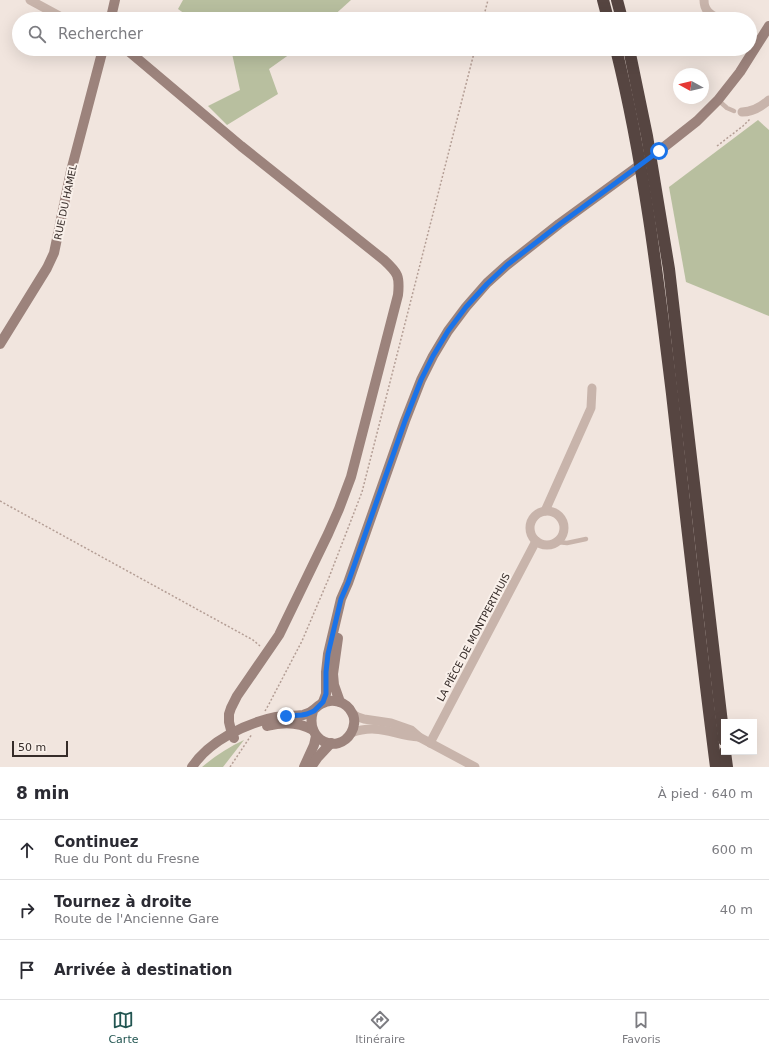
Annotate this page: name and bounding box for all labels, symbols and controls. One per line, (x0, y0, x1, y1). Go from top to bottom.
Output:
search box (12, 12, 757, 56)
icon: search (26, 23, 48, 45)
text: Rechercher (58, 25, 143, 43)
north arrow (673, 68, 709, 104)
route start (650, 142, 668, 160)
street label: RUE DU HAMEL (52, 163, 79, 241)
street label: LA PIÈCE DE MONTPERTHUIS (434, 571, 512, 703)
route end (277, 707, 295, 725)
map controls (721, 719, 757, 755)
button: layers (721, 719, 757, 755)
scale bar (12, 739, 68, 758)
text: 50 m (18, 741, 46, 754)
text: 8 min (16, 783, 69, 803)
text: À pied · 640 m (658, 786, 753, 801)
text: Continuez (54, 833, 139, 851)
icon: ahead (16, 839, 38, 861)
text: 600 m (711, 842, 753, 857)
text: Rue du Pont du Fresne (54, 851, 199, 866)
text: Tournez à droite (54, 893, 192, 911)
icon: right (16, 899, 38, 921)
text: 40 m (720, 902, 753, 917)
text: Route de l'Ancienne Gare (54, 911, 219, 926)
icon: arrive (16, 959, 38, 981)
text: Arrivée à destination (54, 961, 232, 979)
tab: Carte (108, 1009, 138, 1046)
tab: Itinéraire (355, 1009, 405, 1046)
tab: Favoris (622, 1009, 661, 1046)

